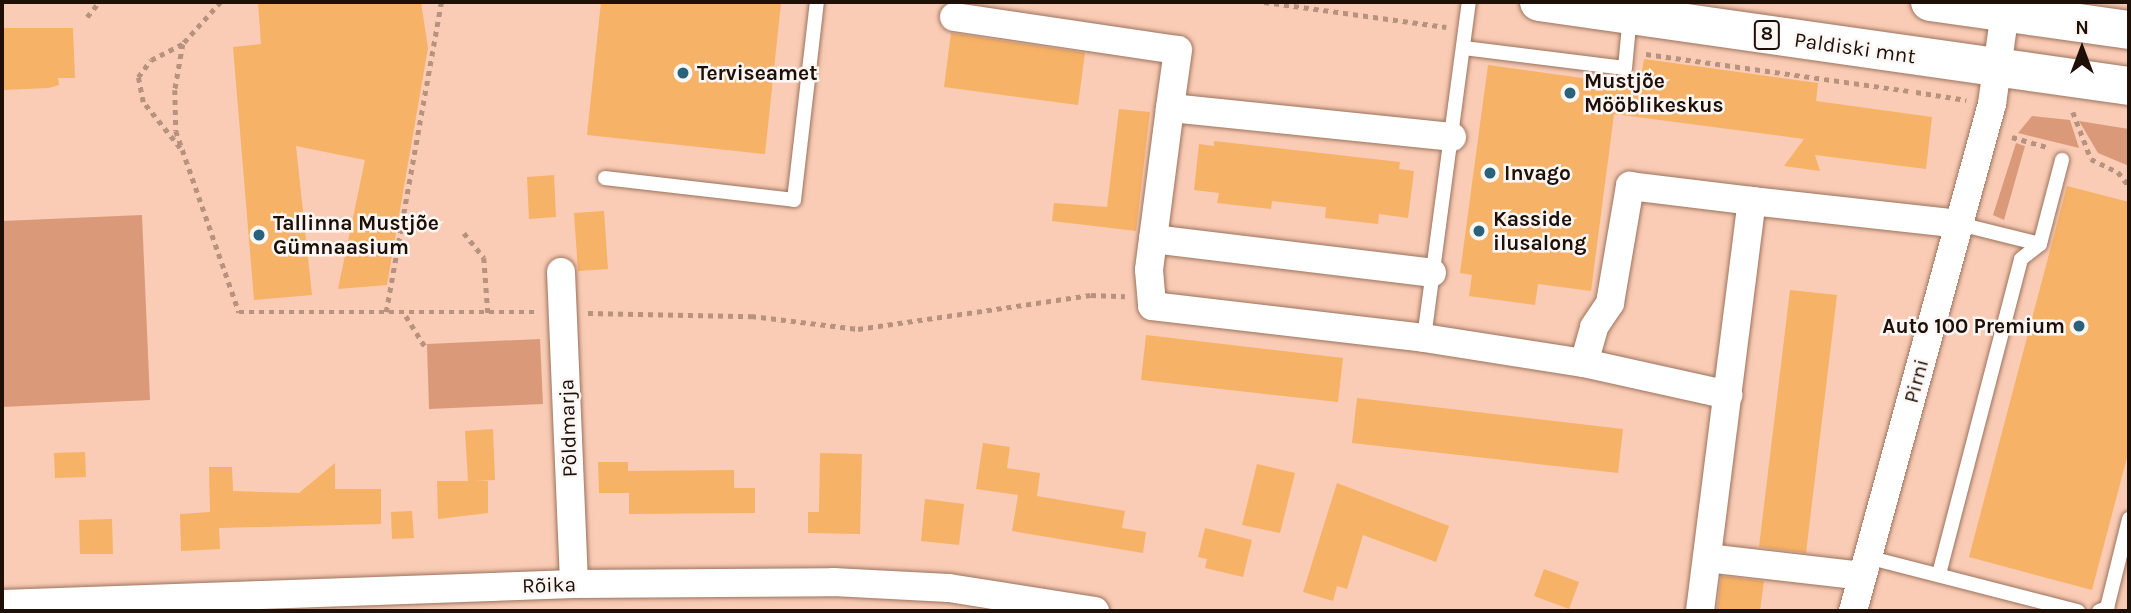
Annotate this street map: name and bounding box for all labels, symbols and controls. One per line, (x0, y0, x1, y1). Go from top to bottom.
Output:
north arrow (2047, 14, 2117, 84)
text: N (2075, 17, 2089, 39)
road number: 8 (1753, 20, 1781, 50)
street label: Paldiski mnt (1793, 27, 1917, 69)
place label: Terviseamet (697, 60, 817, 86)
marker: Terviseamet (675, 65, 691, 81)
place label: Mustjõe Mööblikeskus (1584, 68, 1724, 118)
marker: Mustjõe Mööblikeskus (1562, 85, 1578, 101)
place label: Invago (1504, 160, 1571, 186)
marker: Invago (1482, 165, 1498, 181)
place label: Kasside ilusalong (1493, 206, 1586, 256)
place label: Tallinna Mustjõe Gümnaasium (273, 210, 439, 260)
marker: Kasside ilusalong (1471, 223, 1487, 239)
marker: Tallinna Mustjõe Gümnaasium (251, 227, 267, 243)
place label: Auto 100 Premium (1882, 313, 2065, 339)
marker: Auto 100 Premium (2071, 318, 2087, 334)
street label: Pirni (1898, 356, 1934, 406)
street label: Põldmarja (554, 378, 582, 478)
street label: Rõika (522, 571, 576, 599)

